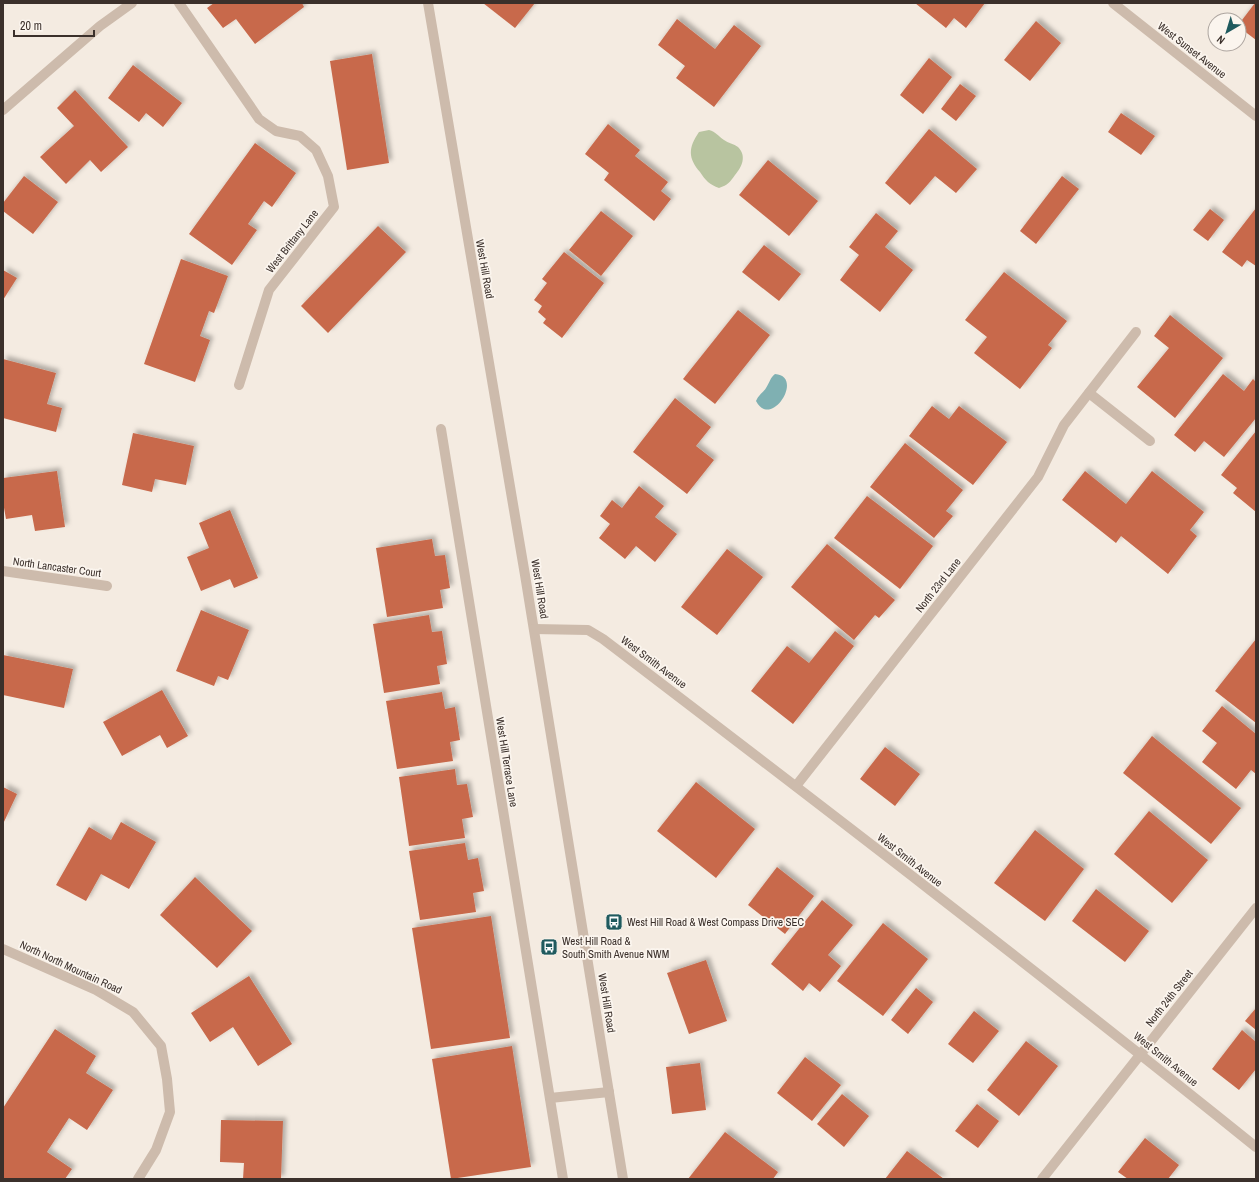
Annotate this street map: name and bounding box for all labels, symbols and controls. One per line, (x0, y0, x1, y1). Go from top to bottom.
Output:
scale bar (14, 12, 94, 38)
north arrow (1207, 12, 1247, 52)
text: 20 m (20, 18, 42, 34)
street label: West Sunset Avenue (1155, 19, 1229, 81)
text: N (1214, 32, 1228, 47)
street label: West Brittany Lane (263, 207, 321, 275)
street label: West Hill Road (473, 238, 497, 300)
street label: North Lancaster Court (12, 554, 102, 580)
street label: North 23rd Lane (912, 555, 964, 615)
street label: West Hill Road (528, 558, 552, 620)
street label: West Smith Avenue (618, 633, 690, 691)
street label: West Hill Terrace Lane (493, 716, 521, 808)
street label: West Smith Avenue (875, 830, 945, 890)
bus stop icon: West Hill Road & West Compass Drive SEC (604, 912, 624, 932)
place label: West Hill Road & West Compass Drive SEC (627, 915, 805, 929)
place label: West Hill Road & South Smith Avenue NWM (562, 934, 669, 961)
street label: North North Mountain Road (18, 937, 124, 997)
bus stop icon: West Hill Road & South Smith Avenue NWM (539, 937, 559, 957)
street label: North 24th Street (1142, 966, 1196, 1029)
street label: West Hill Road (595, 972, 619, 1034)
street label: West Smith Avenue (1131, 1029, 1201, 1089)

